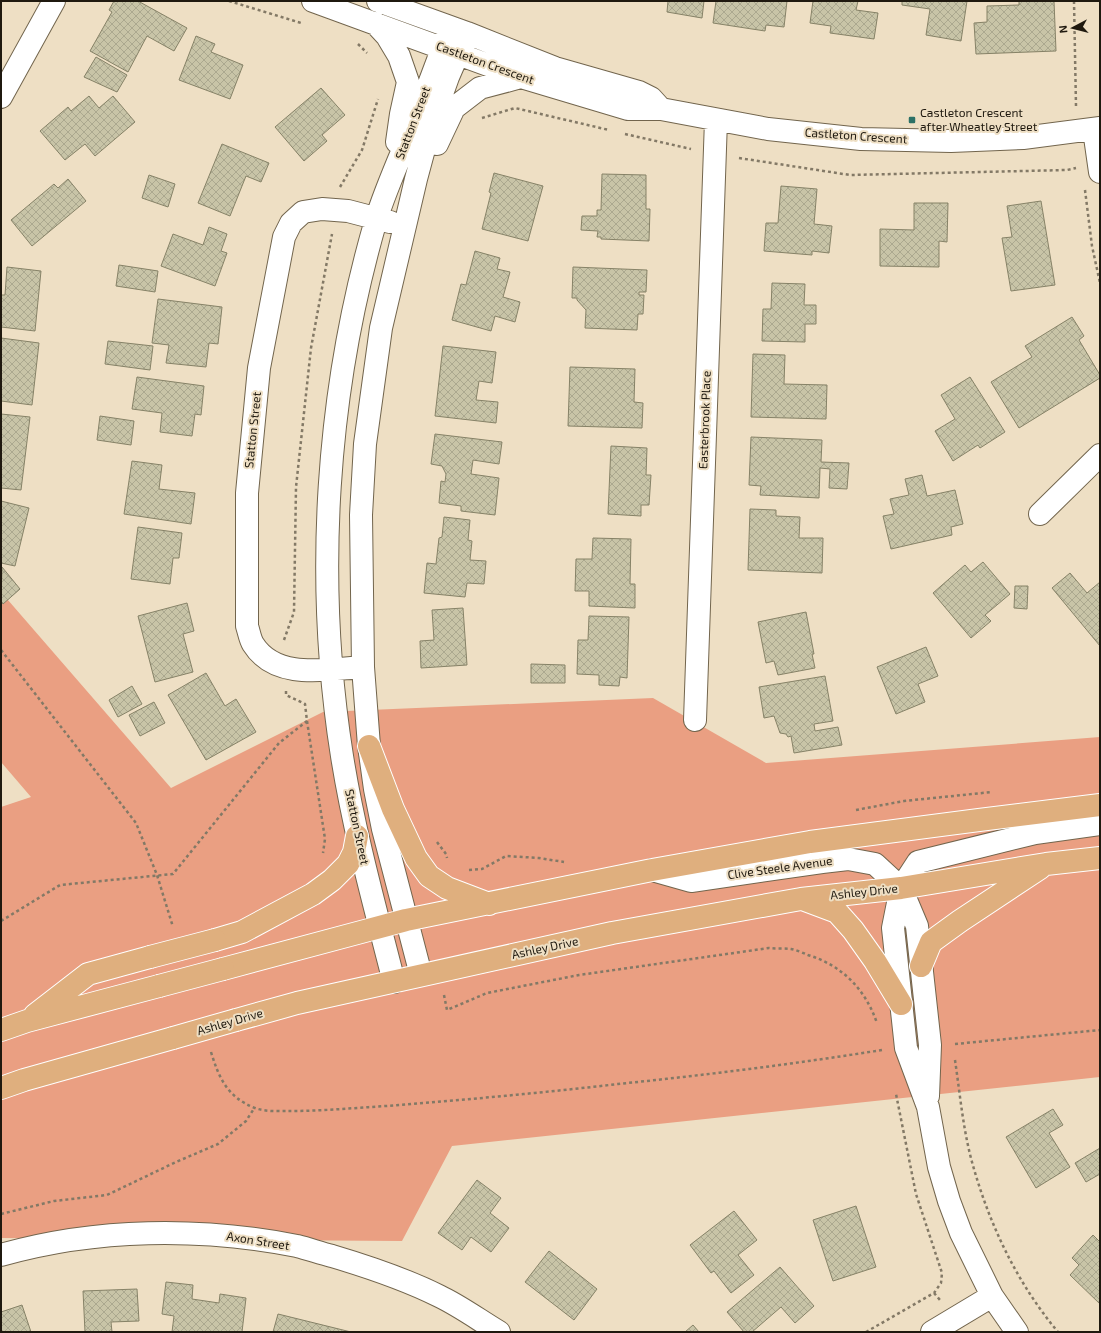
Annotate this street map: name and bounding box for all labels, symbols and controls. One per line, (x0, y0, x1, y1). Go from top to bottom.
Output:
north arrow (1053, 8, 1093, 48)
text: N (1056, 24, 1070, 34)
street label: Castleton Crescent (435, 38, 537, 86)
street label: Statton Street (392, 84, 433, 161)
place label: Castleton Crescent after Wheatley Street (920, 105, 1038, 133)
marker: Castleton Crescent after Wheatley Street (907, 115, 917, 125)
street label: Castleton Crescent (804, 124, 908, 146)
street label: Easterbrook Place (695, 371, 713, 469)
street label: Statton Street (241, 391, 263, 469)
street label: Statton Street (343, 788, 373, 866)
street label: Clive Steele Avenue (727, 853, 833, 881)
street label: Ashley Drive (829, 881, 898, 902)
street label: Ashley Drive (510, 933, 579, 961)
street label: Ashley Drive (195, 1005, 264, 1037)
street label: Axon Street (226, 1228, 291, 1252)

